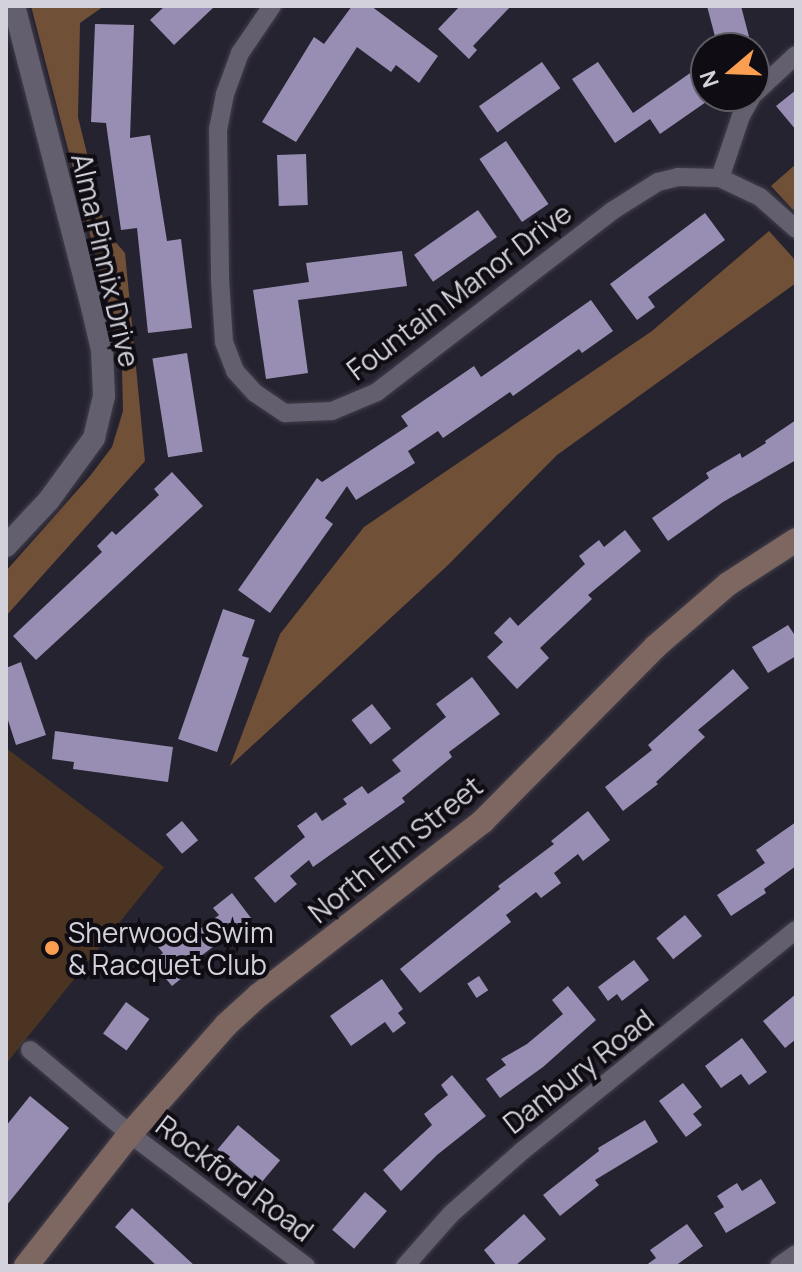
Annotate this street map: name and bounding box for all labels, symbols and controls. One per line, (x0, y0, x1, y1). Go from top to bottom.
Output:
north arrow (690, 32, 770, 112)
text: N (692, 67, 726, 92)
street label: Alma Pinnix Drive (65, 150, 147, 370)
street label: Fountain Manor Drive (340, 196, 578, 386)
street label: North Elm Street (302, 769, 488, 929)
place label: Sherwood Swim & Racquet Club (68, 915, 274, 981)
marker: Sherwood Swim & Racquet Club (43, 939, 61, 957)
street label: Danbury Road (496, 1002, 660, 1140)
street label: Rockford Road (150, 1108, 320, 1248)

